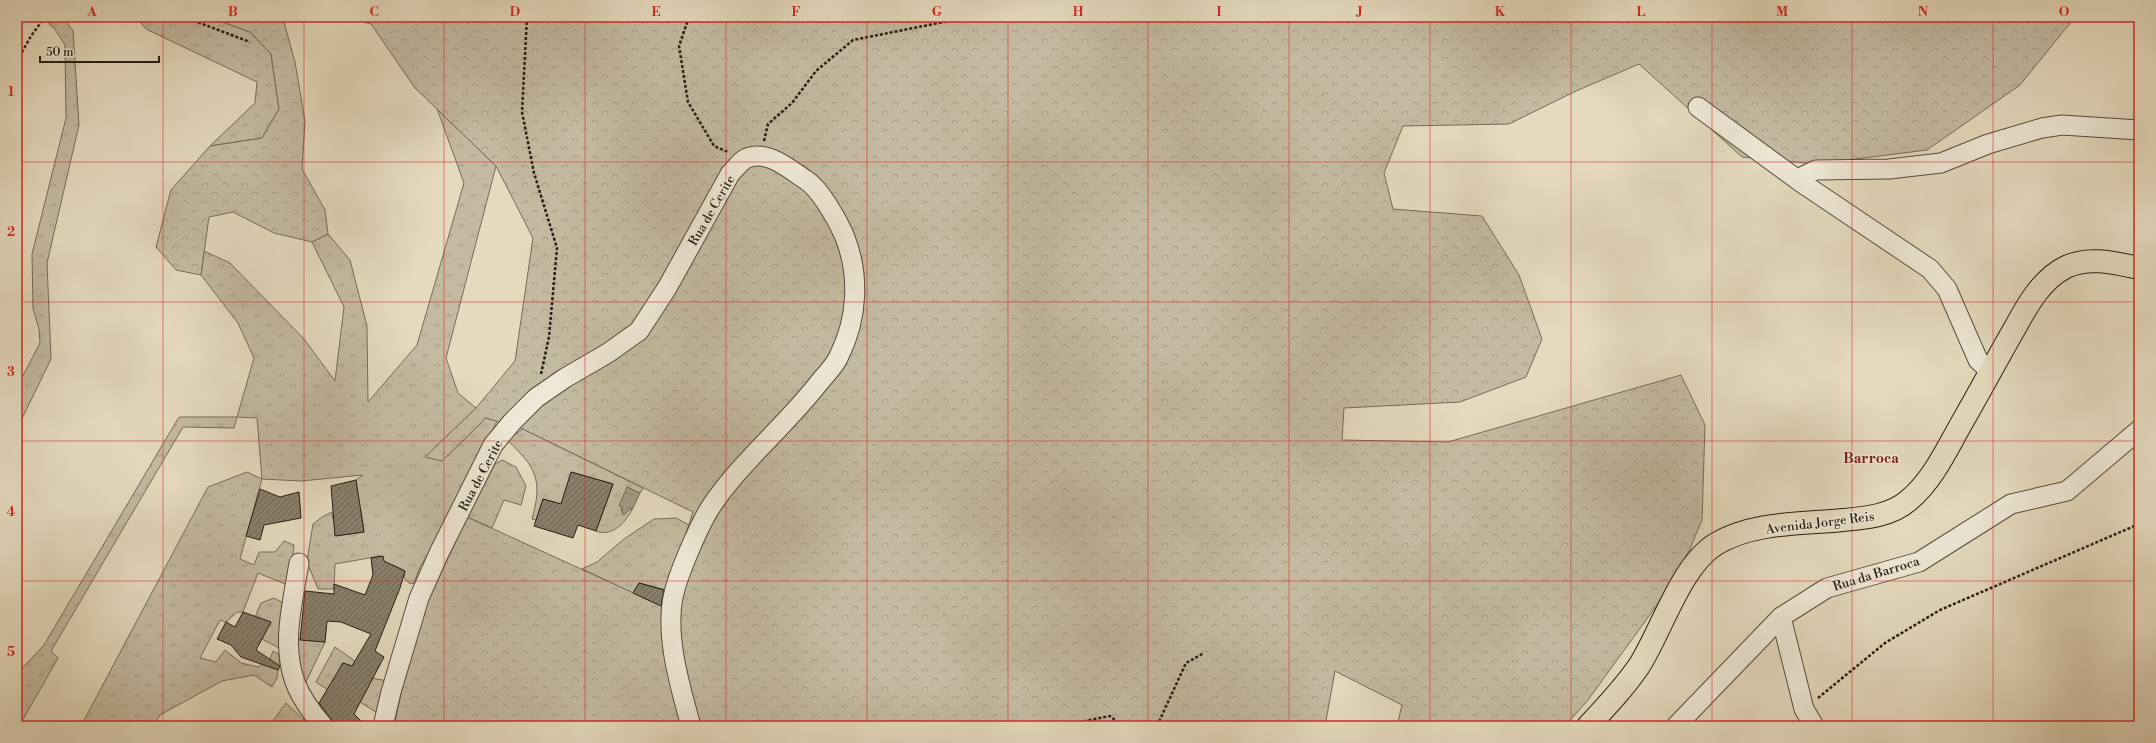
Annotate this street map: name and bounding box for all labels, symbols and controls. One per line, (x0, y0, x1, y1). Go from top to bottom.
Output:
text: A (86, 4, 97, 20)
text: B (228, 4, 238, 20)
text: C (369, 4, 379, 20)
text: D (510, 4, 520, 20)
text: E (651, 4, 661, 20)
text: F (791, 4, 801, 20)
text: G (932, 4, 943, 20)
text: H (1073, 4, 1084, 20)
text: I (1216, 4, 1222, 20)
text: J (1355, 4, 1363, 20)
text: K (1495, 4, 1506, 20)
text: L (1637, 4, 1646, 20)
text: M (1776, 4, 1788, 20)
text: N (1918, 4, 1929, 20)
text: O (2059, 4, 2070, 20)
scale bar (40, 38, 159, 64)
text: 50 m (46, 45, 74, 60)
text: 1 (8, 84, 15, 100)
street label: Rua de Cerite (685, 172, 739, 249)
text: 2 (7, 224, 15, 240)
text: 3 (7, 364, 15, 380)
street label: Rua de Cerite (455, 437, 507, 514)
district label: Barroca (1843, 450, 1899, 468)
text: 4 (7, 504, 16, 520)
street label: Avenida Jorge Reis (1764, 508, 1876, 538)
street label: Rua da Barroca (1831, 553, 1922, 595)
text: 5 (7, 644, 15, 660)

